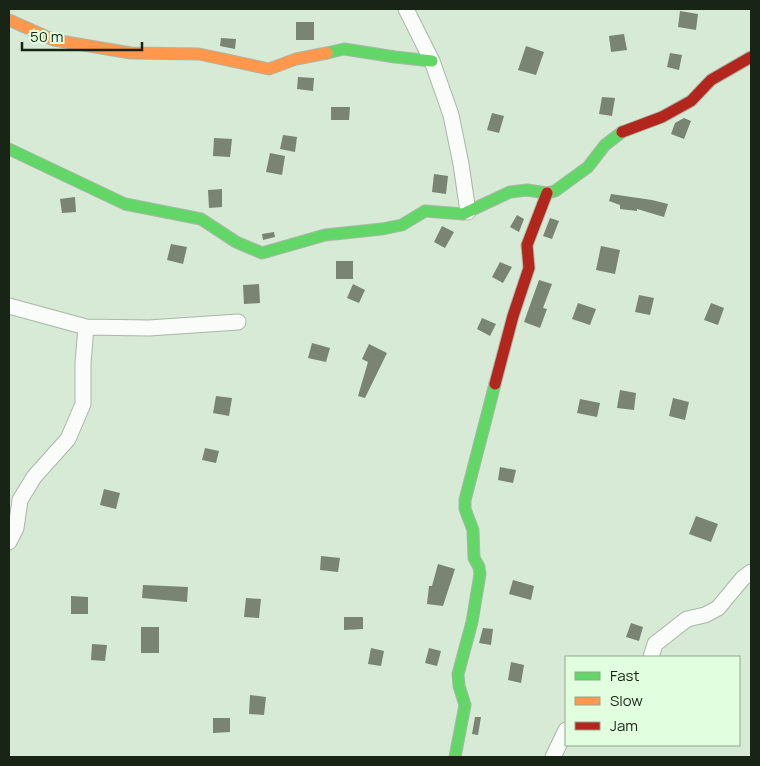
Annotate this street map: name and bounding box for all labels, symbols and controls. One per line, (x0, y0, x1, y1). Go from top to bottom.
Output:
scale bar (22, 20, 142, 52)
text: 50 m (30, 26, 64, 47)
legend (565, 656, 740, 746)
text: Fast (610, 665, 639, 686)
text: Slow (610, 690, 643, 711)
text: Jam (610, 715, 638, 736)

